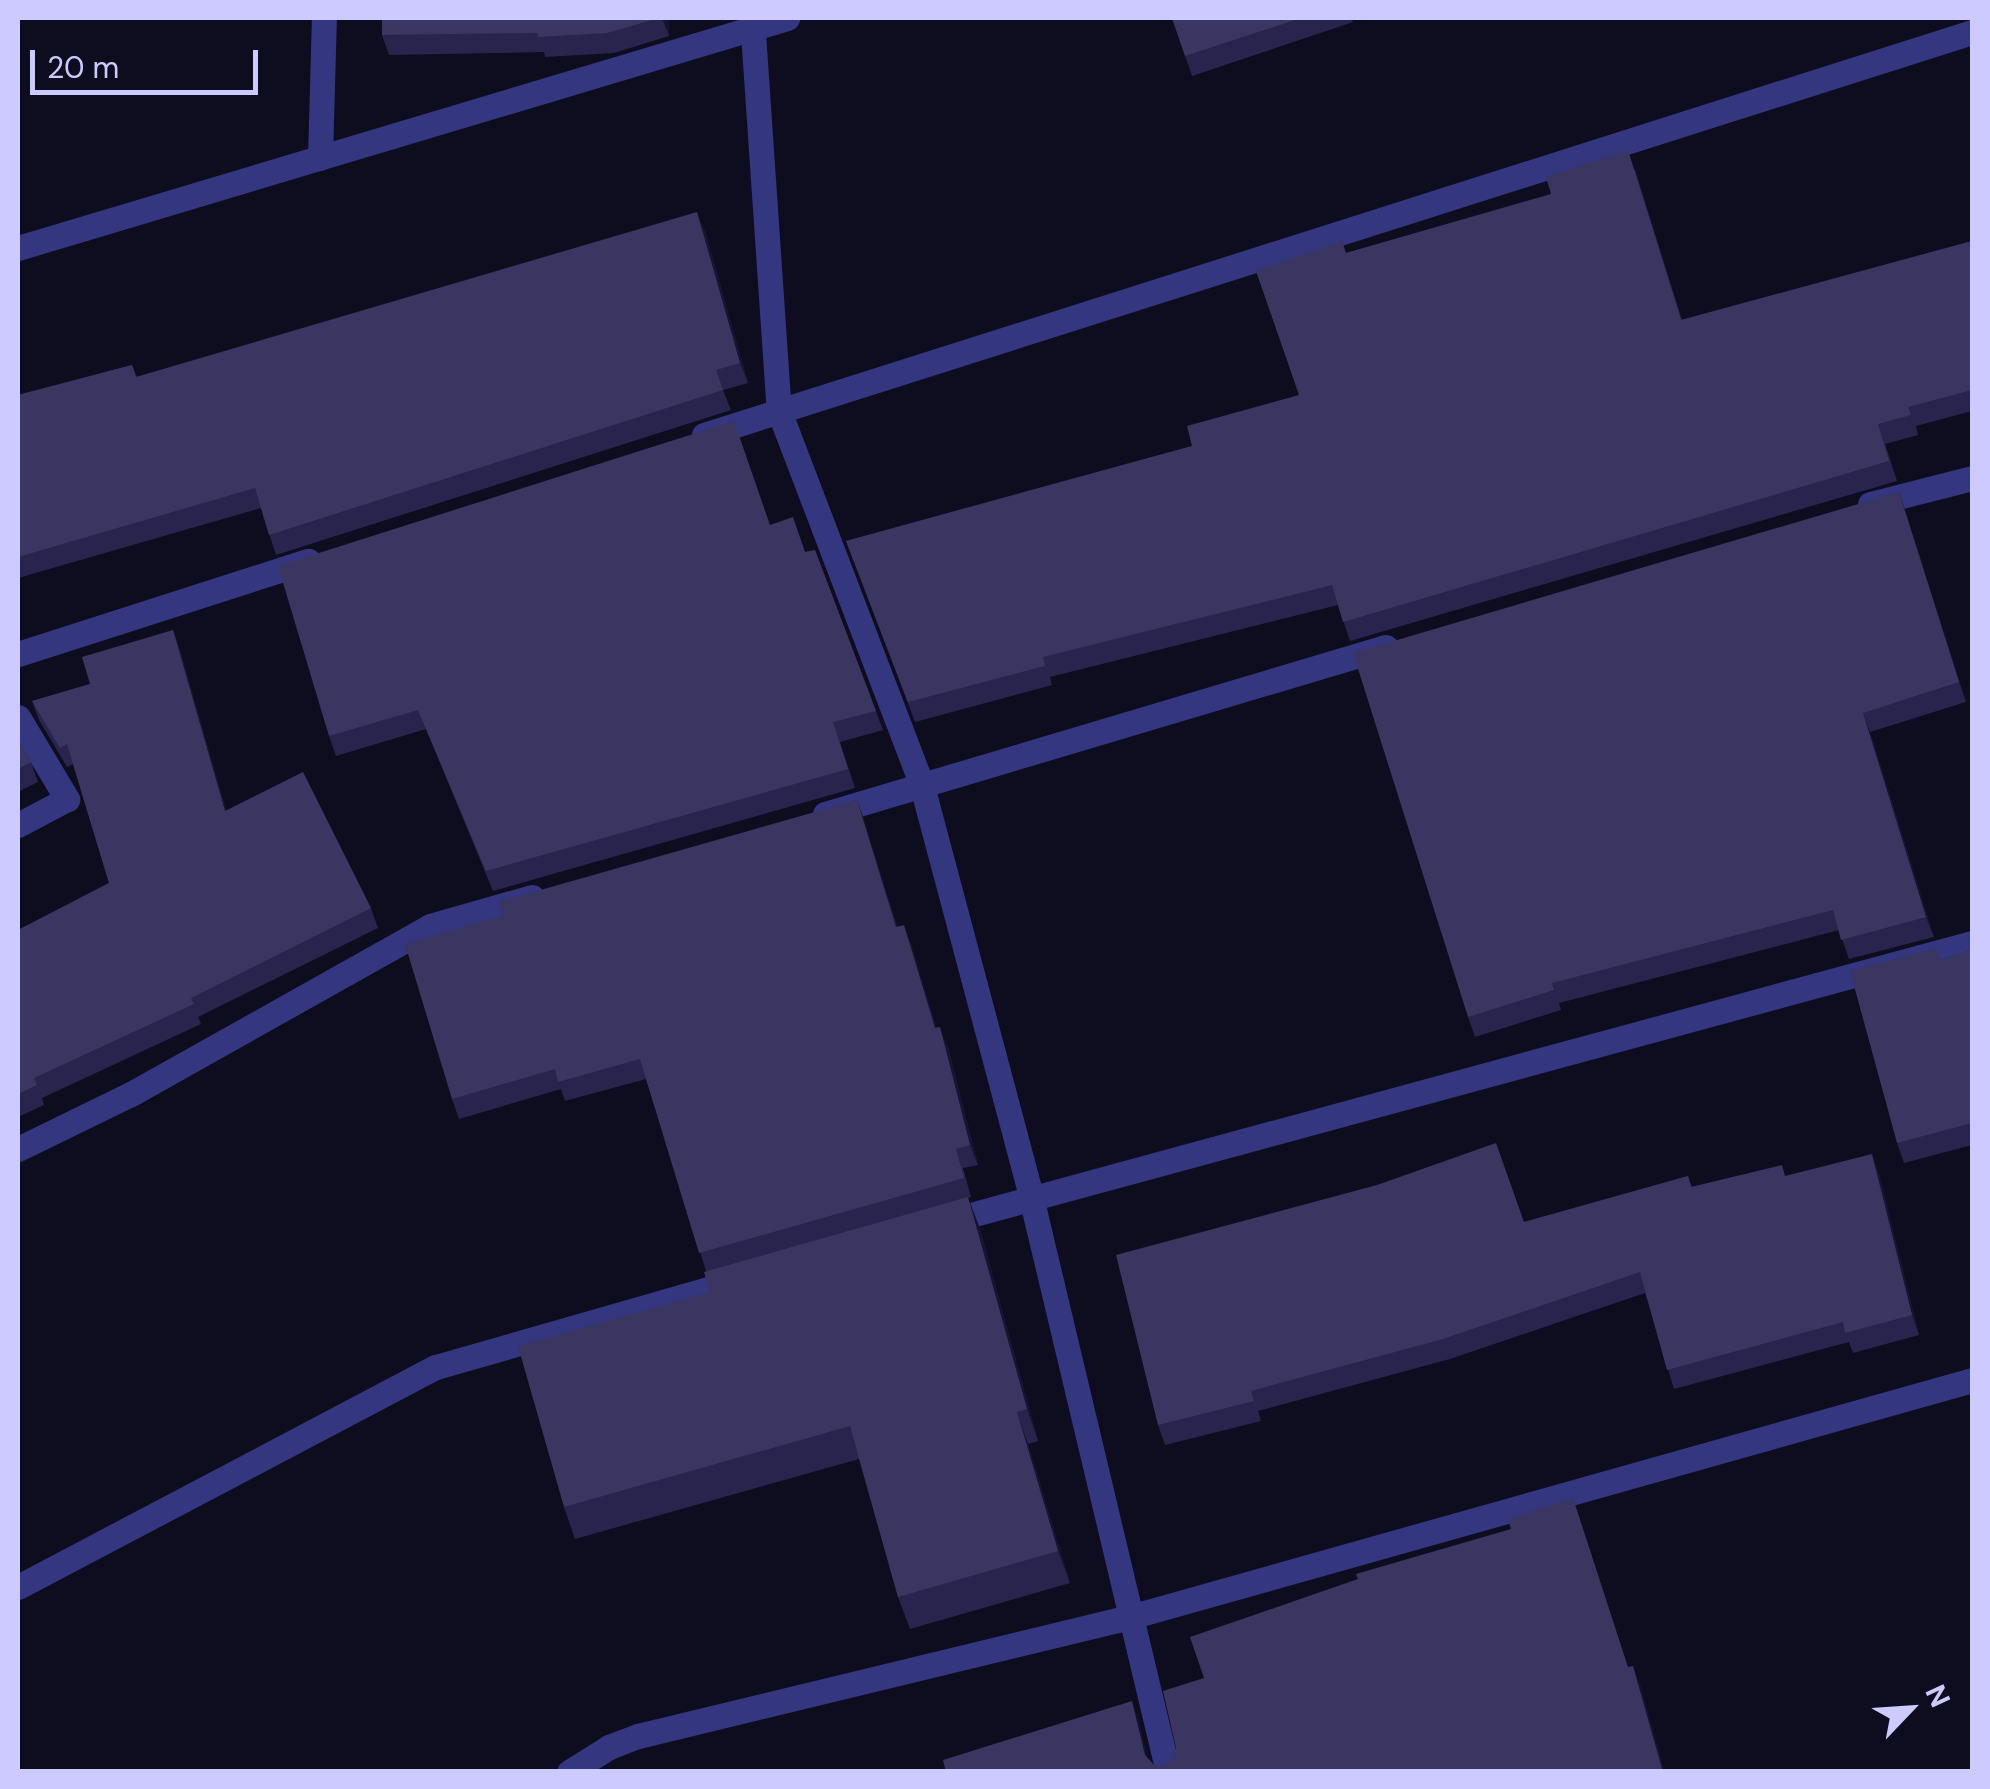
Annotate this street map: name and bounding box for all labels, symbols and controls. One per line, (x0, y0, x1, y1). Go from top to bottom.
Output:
scale bar (35, 30, 262, 92)
text: 20 m (47, 48, 119, 87)
north arrow (1860, 1659, 1960, 1759)
text: N (1917, 1679, 1959, 1713)

